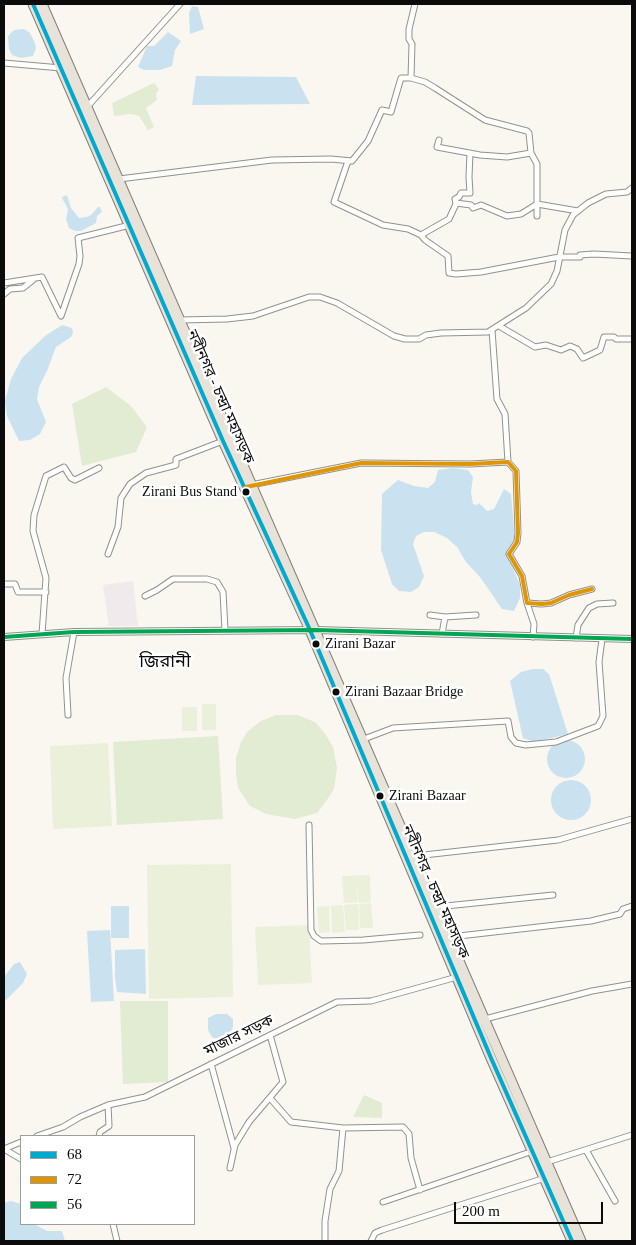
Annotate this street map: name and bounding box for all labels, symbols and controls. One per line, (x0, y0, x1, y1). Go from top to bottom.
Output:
street label: নবীনগর - চন্দ্রা মহাসড়ক (182, 327, 258, 467)
place label: Zirani Bus Stand (142, 484, 237, 500)
marker: Zirani Bus Stand (241, 487, 251, 497)
place label: Zirani Bazar (325, 636, 395, 652)
marker: Zirani Bazar (311, 639, 321, 649)
district label: জিরানী (139, 651, 191, 673)
place label: Zirani Bazaar Bridge (345, 684, 463, 700)
marker: Zirani Bazaar Bridge (331, 687, 341, 697)
place label: Zirani Bazaar (389, 788, 466, 804)
marker: Zirani Bazaar (375, 791, 385, 801)
street label: নবীনগর - চন্দ্রা মহাসড়ক (397, 822, 473, 962)
street label: মাজার সড়ক (201, 1011, 277, 1061)
legend (20, 1135, 195, 1225)
text: 68 (67, 1146, 82, 1162)
text: 72 (67, 1171, 82, 1187)
scale bar (456, 1192, 605, 1224)
text: 56 (67, 1196, 82, 1212)
text: 200 m (462, 1203, 500, 1219)

